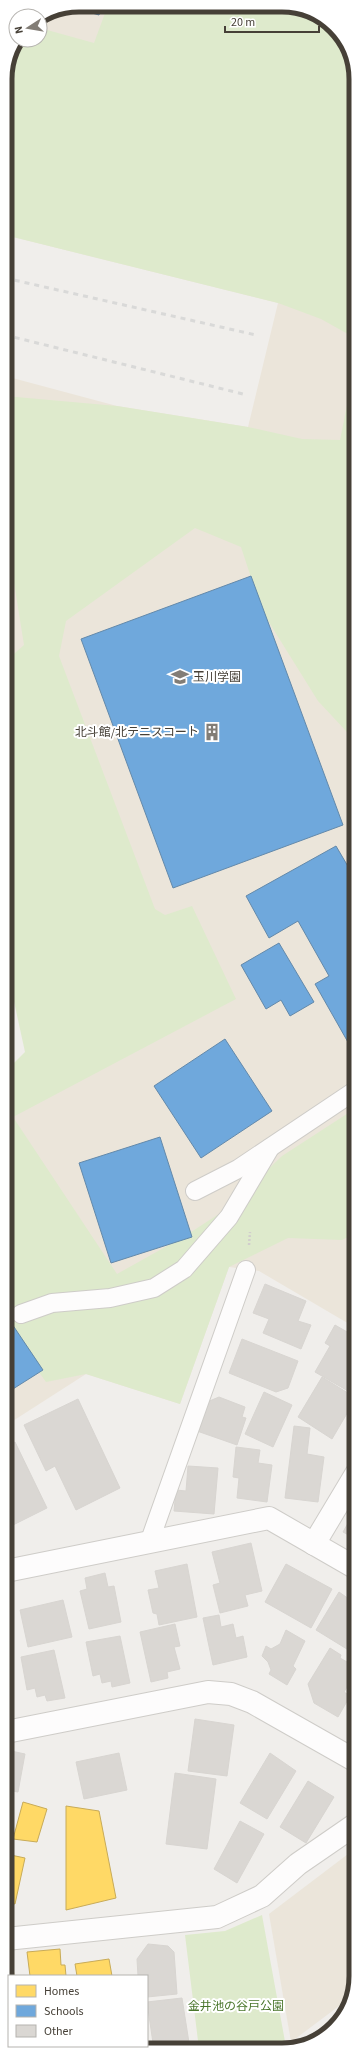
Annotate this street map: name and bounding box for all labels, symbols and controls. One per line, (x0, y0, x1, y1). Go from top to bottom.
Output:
north arrow (8, 8, 48, 48)
scale bar (225, 8, 319, 34)
text: 20 m (231, 14, 255, 31)
text: N (11, 25, 27, 35)
school or university icon: 玉川学園 (170, 667, 190, 687)
place label: 玉川学園 (193, 669, 241, 686)
building icon: 北斗館/北テニスコート (202, 722, 222, 742)
place label: 北斗館/北テニスコート (75, 724, 199, 741)
legend (8, 1975, 148, 2047)
text: Homes (44, 1983, 79, 2000)
park label: 金井池の谷戸公園 (188, 1998, 284, 2015)
text: Schools (44, 2003, 84, 2020)
text: Other (44, 2023, 74, 2040)

